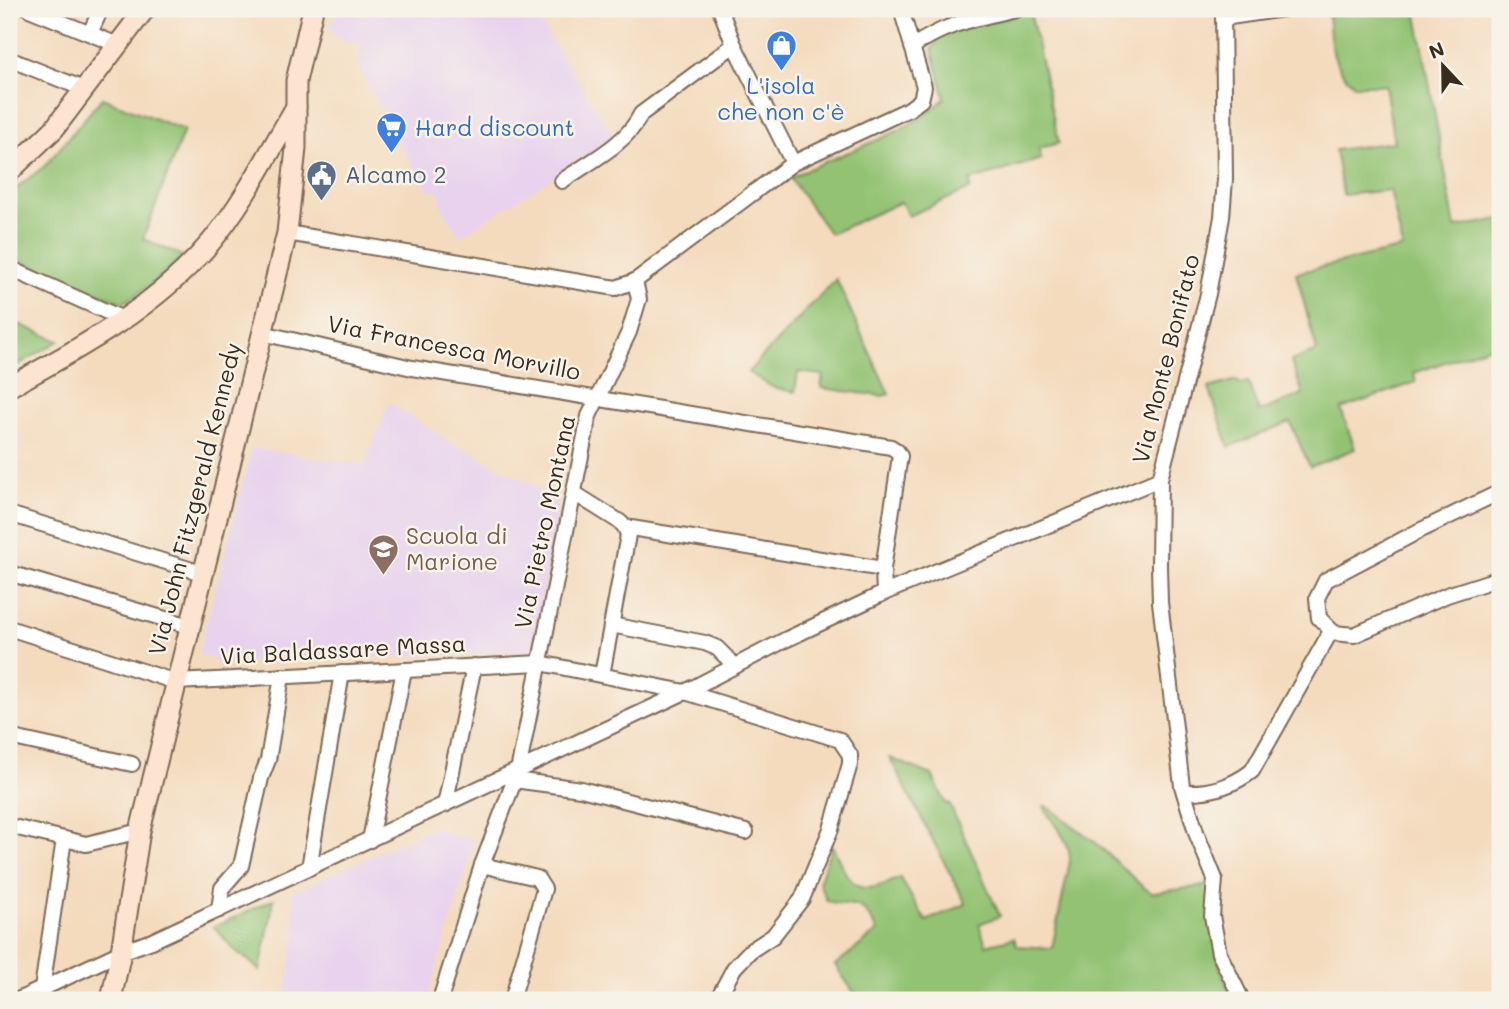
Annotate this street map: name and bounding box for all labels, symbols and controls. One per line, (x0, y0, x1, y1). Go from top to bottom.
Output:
shop icon: L'isola che non c'è (764, 28, 798, 72)
north arrow (1408, 32, 1478, 102)
text: N (1425, 35, 1448, 64)
place label: L'isola che non c'è (717, 70, 845, 126)
supermarket icon: Hard discount (375, 111, 409, 155)
place label: Hard discount (415, 112, 575, 142)
public building icon: Alcamo 2 (305, 158, 339, 202)
place label: Alcamo 2 (345, 159, 447, 189)
street label: Via Monte Bonifato (1125, 251, 1206, 467)
street label: Via Francesca Morvillo (325, 308, 583, 386)
street label: Via John Fitzgerald Kennedy (141, 339, 247, 658)
street label: Via Pietro Montana (507, 412, 581, 631)
place label: Scuola di Marione (406, 520, 508, 576)
school or university icon: Scuola di Marione (366, 532, 400, 576)
street label: Via Baldassare Massa (219, 628, 467, 670)

